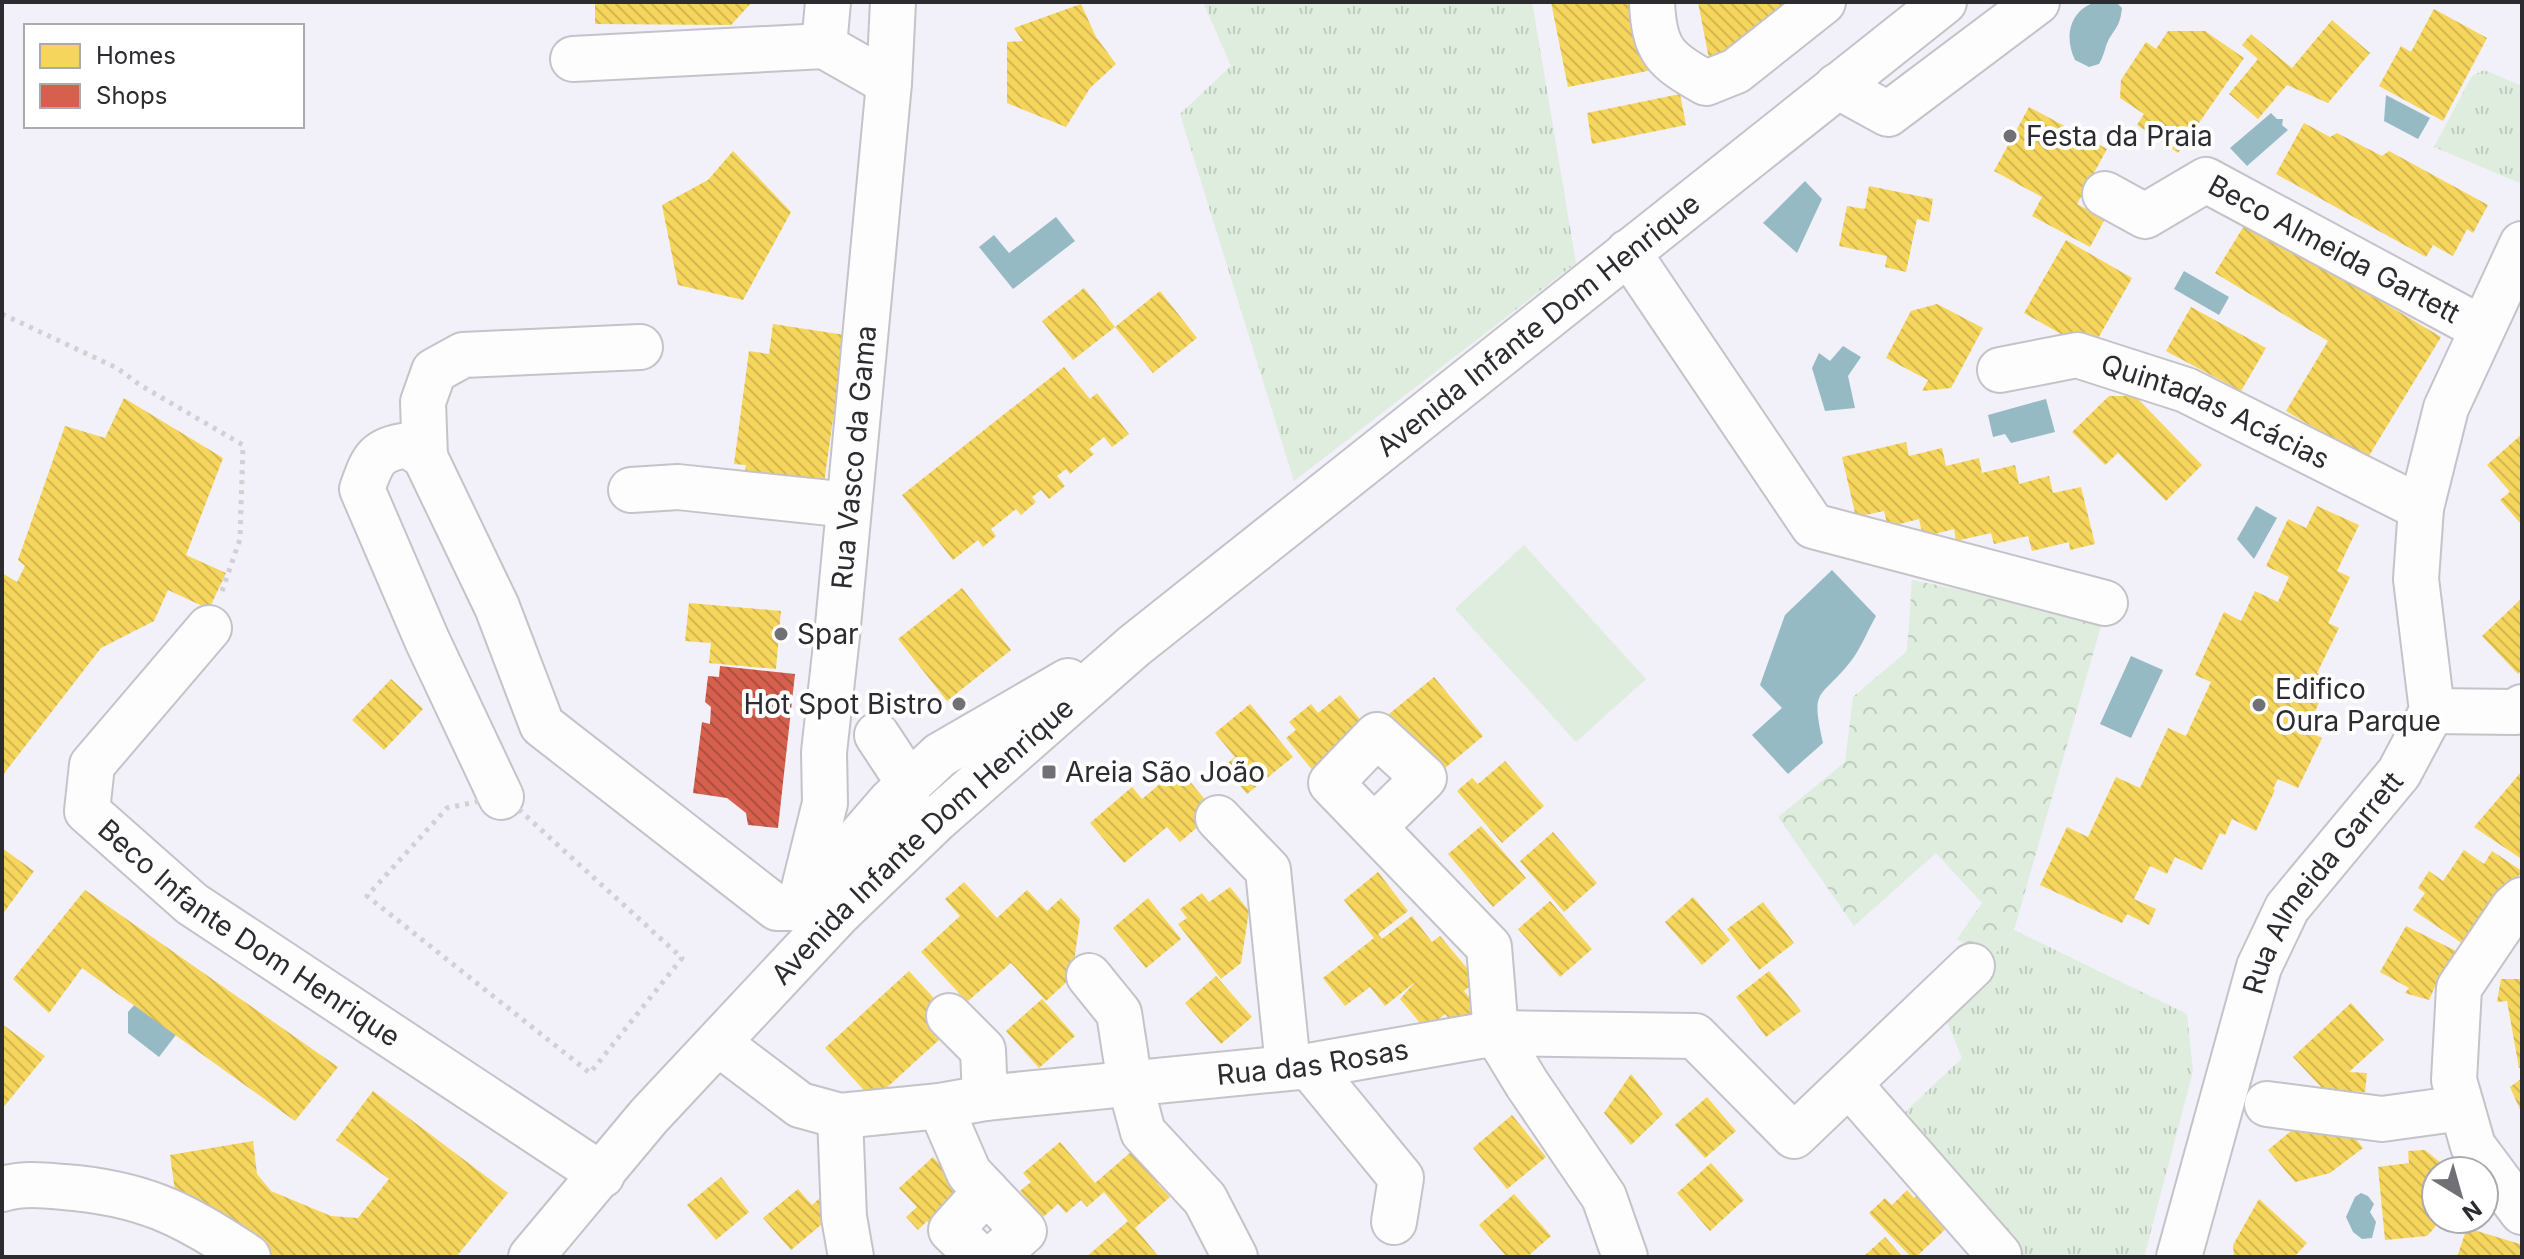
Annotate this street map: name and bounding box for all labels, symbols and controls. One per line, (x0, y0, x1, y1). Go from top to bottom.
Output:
legend (24, 24, 304, 128)
text: Homes (96, 41, 176, 70)
text: Shops (96, 81, 167, 110)
place label: Festa da Praia (2026, 119, 2213, 153)
marker: Festa da Praia (2001, 127, 2019, 145)
street label: Beco Almeida Gartett (2203, 168, 2466, 330)
street label: Avenida Infante Dom Henrique (1370, 186, 1706, 464)
street label: Rua Vasco da Gama (824, 324, 883, 591)
street label: Quintadas Acácias (2097, 347, 2335, 476)
place label: Spar (797, 617, 859, 651)
marker: Spar (772, 625, 790, 643)
place label: Edifico Oura Parque (2275, 672, 2441, 738)
place label: Hot Spot Bistro (744, 687, 943, 721)
street label: Avenida Infante Dom Henrique (764, 690, 1080, 991)
marker: Hot Spot Bistro (950, 695, 968, 713)
marker: Edifico Oura Parque (2250, 696, 2268, 714)
place label: Areia São João (1065, 755, 1265, 789)
marker: Areia São João (1040, 763, 1058, 781)
street label: Rua Almeida Garrett (2235, 765, 2410, 998)
street label: Beco Infante Dom Henrique (91, 812, 407, 1054)
street label: Rua das Rosas (1215, 1032, 1411, 1092)
north arrow (2420, 1155, 2500, 1235)
text: N (2458, 1196, 2487, 1226)

